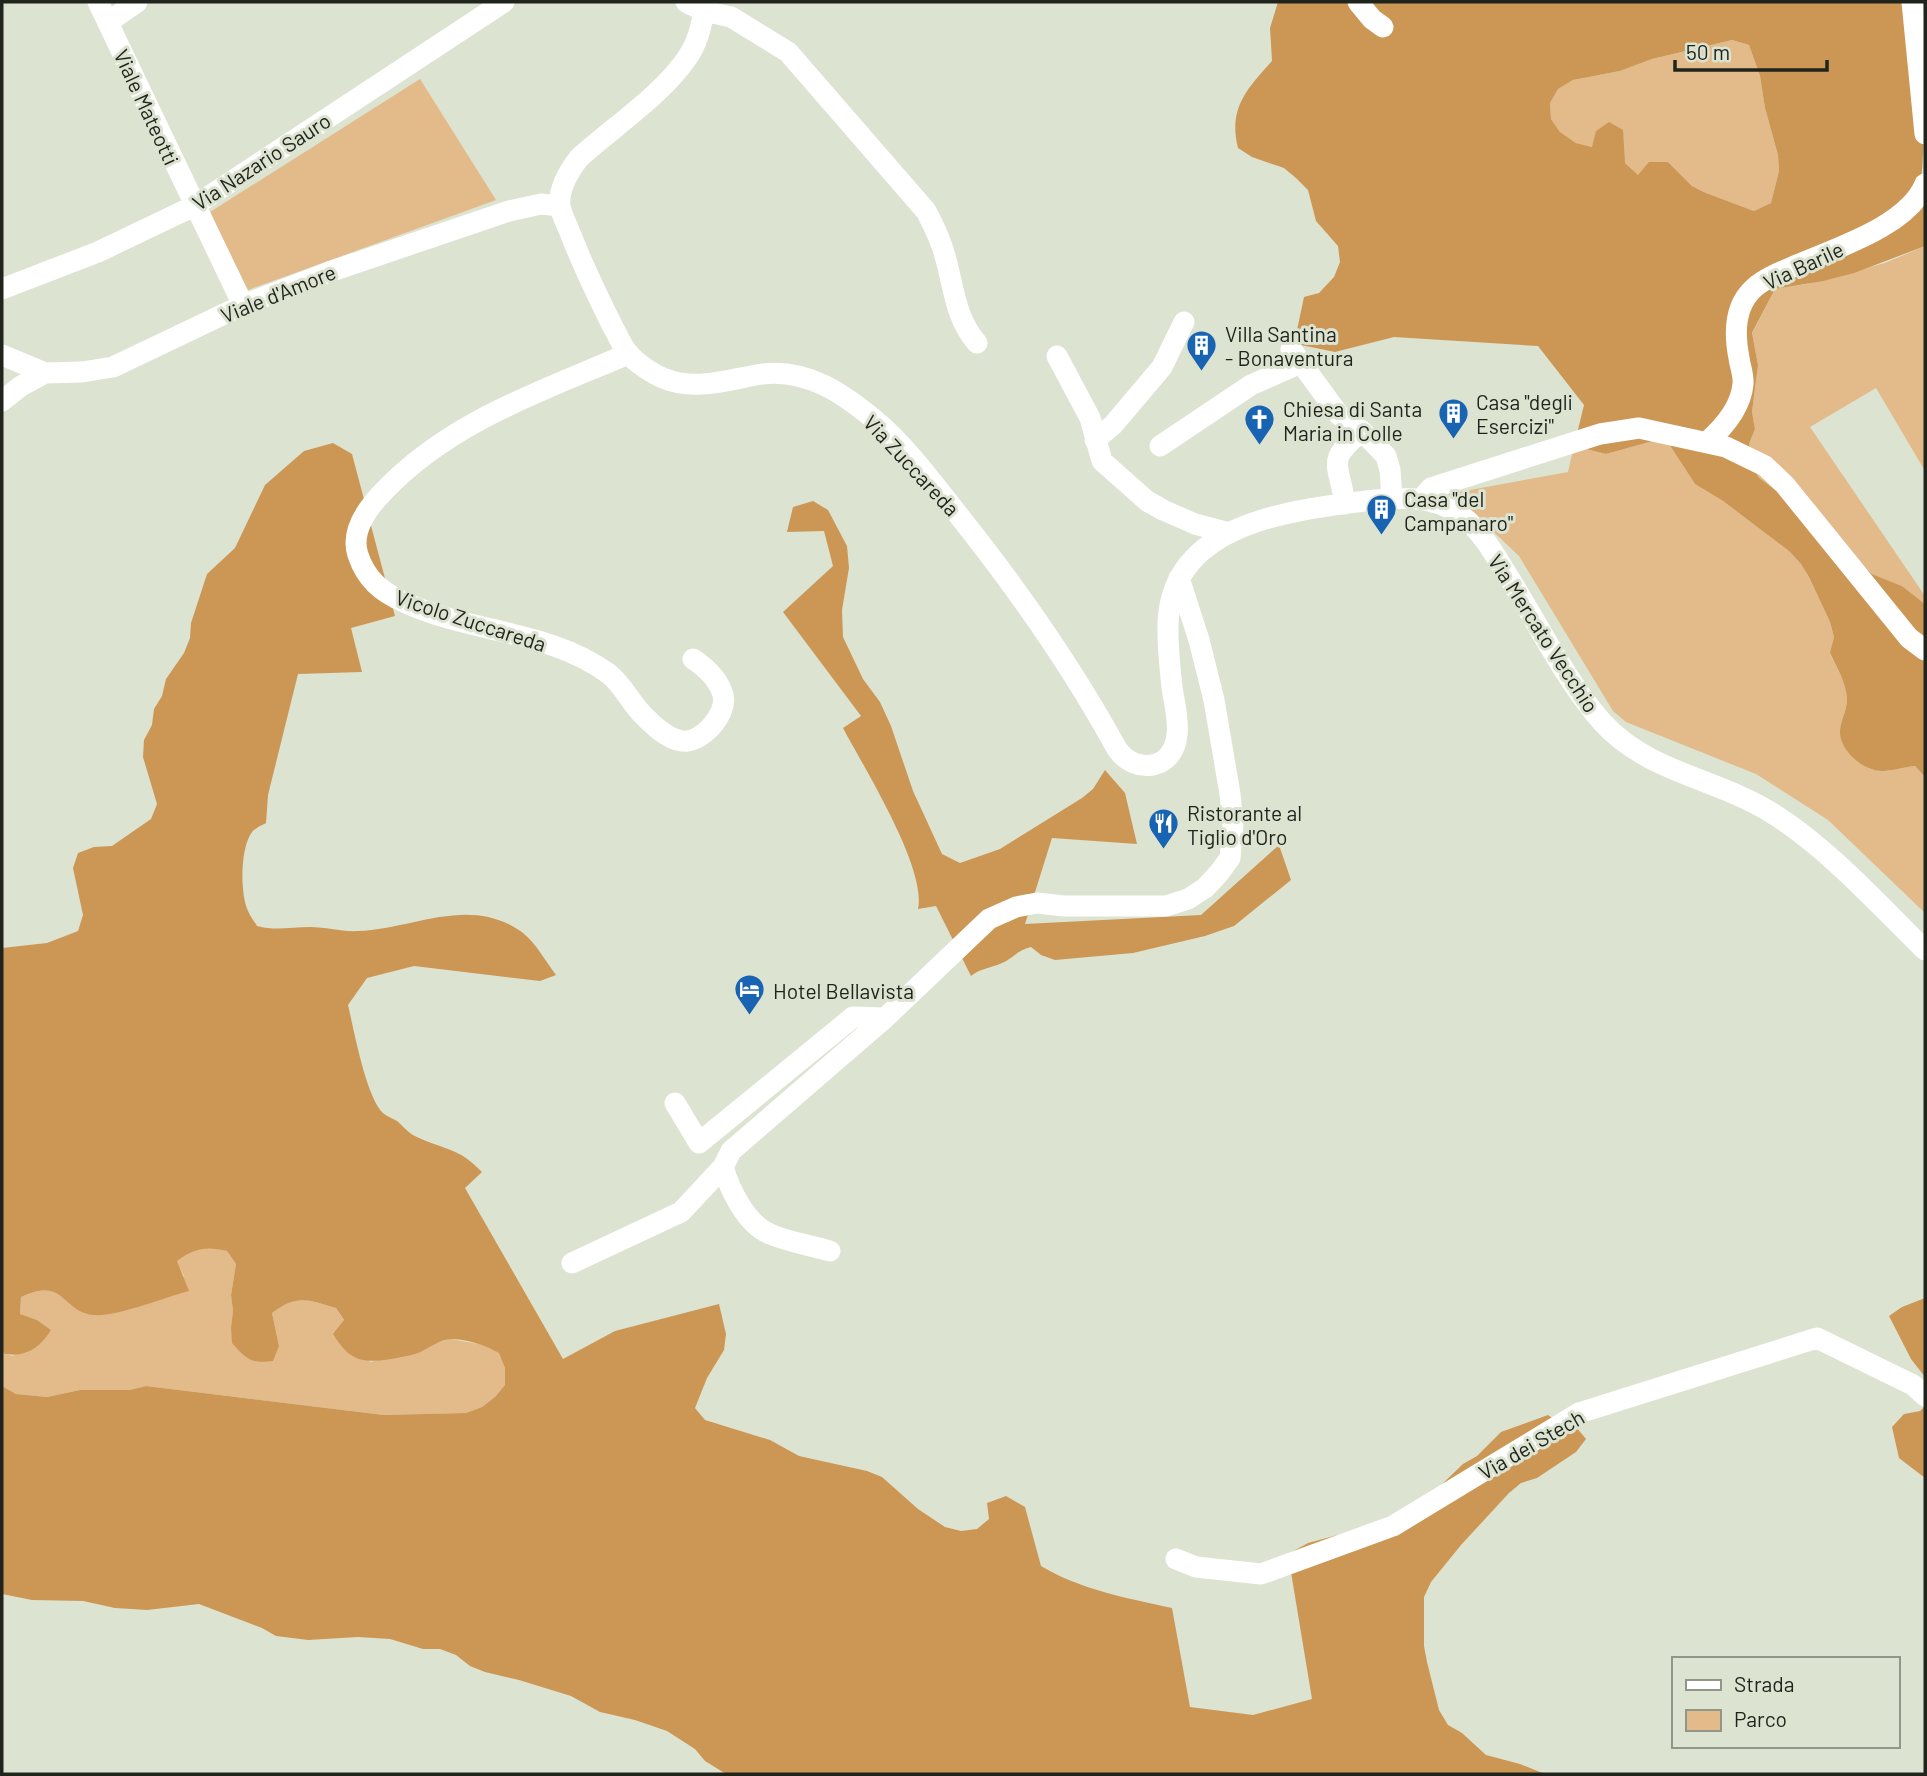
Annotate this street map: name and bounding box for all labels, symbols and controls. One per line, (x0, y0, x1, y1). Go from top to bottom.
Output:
scale bar (1675, 28, 1827, 72)
text: 50 m (1686, 39, 1730, 64)
street label: Viale Mateotti (109, 45, 185, 169)
street label: Via Nazario Sauro (187, 107, 335, 215)
street label: Via Barile (1759, 236, 1847, 294)
street label: Viale d'Amore (217, 259, 339, 327)
place label: Villa Santina - Bonaventura (1225, 321, 1353, 370)
building icon: Villa Santina - Bonaventura (1185, 328, 1219, 372)
place label: Casa "degli Esercizi" (1476, 389, 1573, 438)
place label: Chiesa di Santa Maria in Colle (1283, 396, 1422, 445)
building icon: Casa "degli Esercizi" (1436, 396, 1470, 440)
church icon: Chiesa di Santa Maria in Colle (1243, 403, 1277, 447)
street label: Via Zuccareda (859, 409, 965, 521)
place label: Casa "del Campanaro" (1404, 486, 1513, 535)
building icon: Casa "del Campanaro" (1364, 493, 1398, 537)
street label: Via Mercato Vecchio (1484, 549, 1604, 717)
street label: Vicolo Zuccareda (393, 584, 549, 656)
place label: Ristorante al Tiglio d'Oro (1187, 800, 1302, 849)
restaurant icon: Ristorante al Tiglio d'Oro (1147, 807, 1181, 851)
hotel icon: Hotel Bellavista (733, 973, 767, 1017)
place label: Hotel Bellavista (773, 978, 914, 1003)
street label: Via dei Stech (1474, 1404, 1588, 1484)
legend (1672, 1657, 1899, 1748)
text: Strada (1734, 1671, 1794, 1696)
text: Parco (1734, 1706, 1787, 1731)

